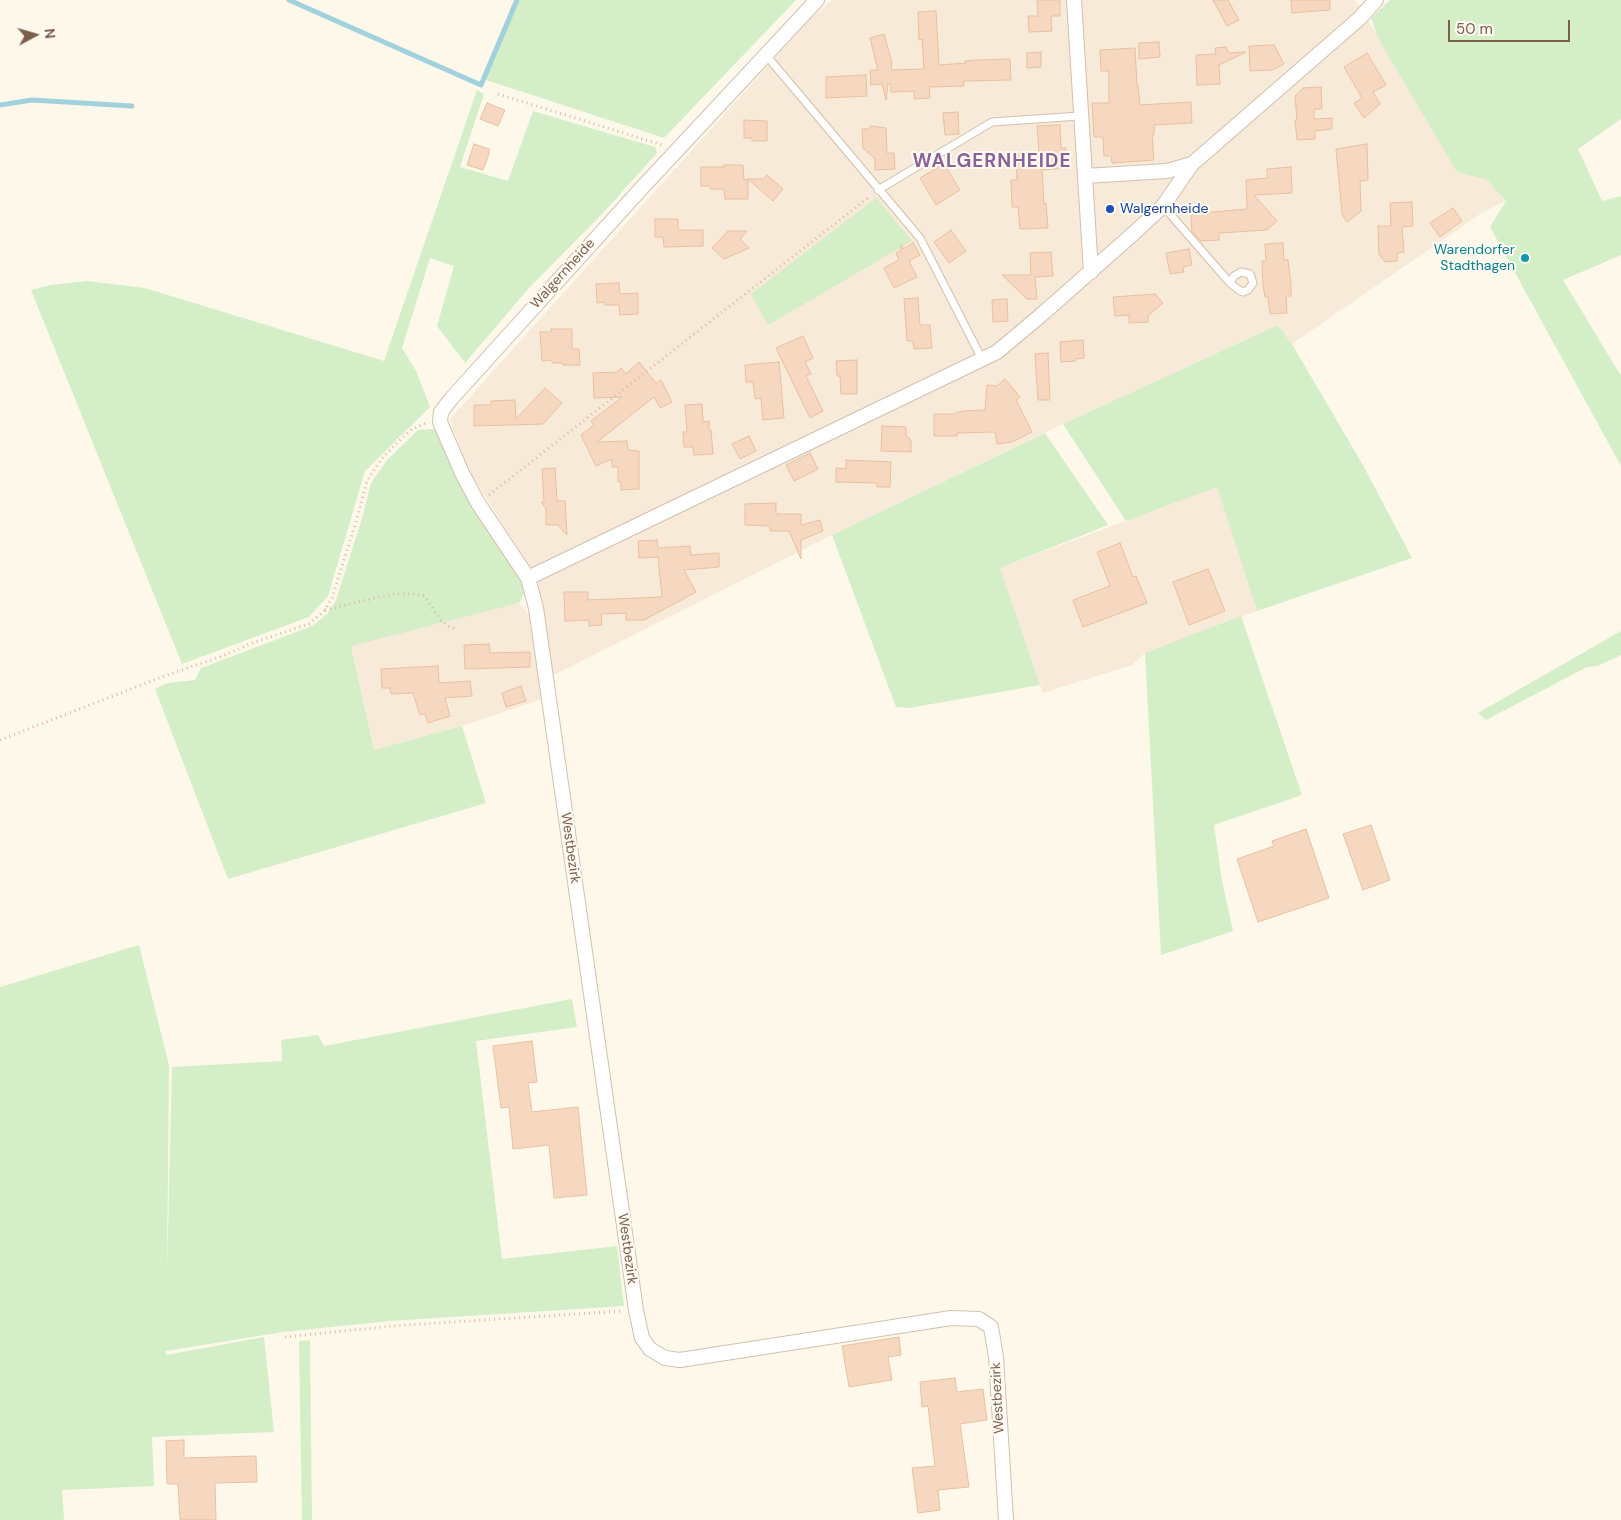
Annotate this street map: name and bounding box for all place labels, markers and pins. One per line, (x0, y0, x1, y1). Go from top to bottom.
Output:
place label: Walgernheide (1120, 201, 1208, 217)
marker: Walgernheide (1104, 203, 1116, 215)
place label: Warendorfer Stadthagen (1434, 242, 1515, 274)
marker: Warendorfer Stadthagen (1519, 252, 1531, 264)

